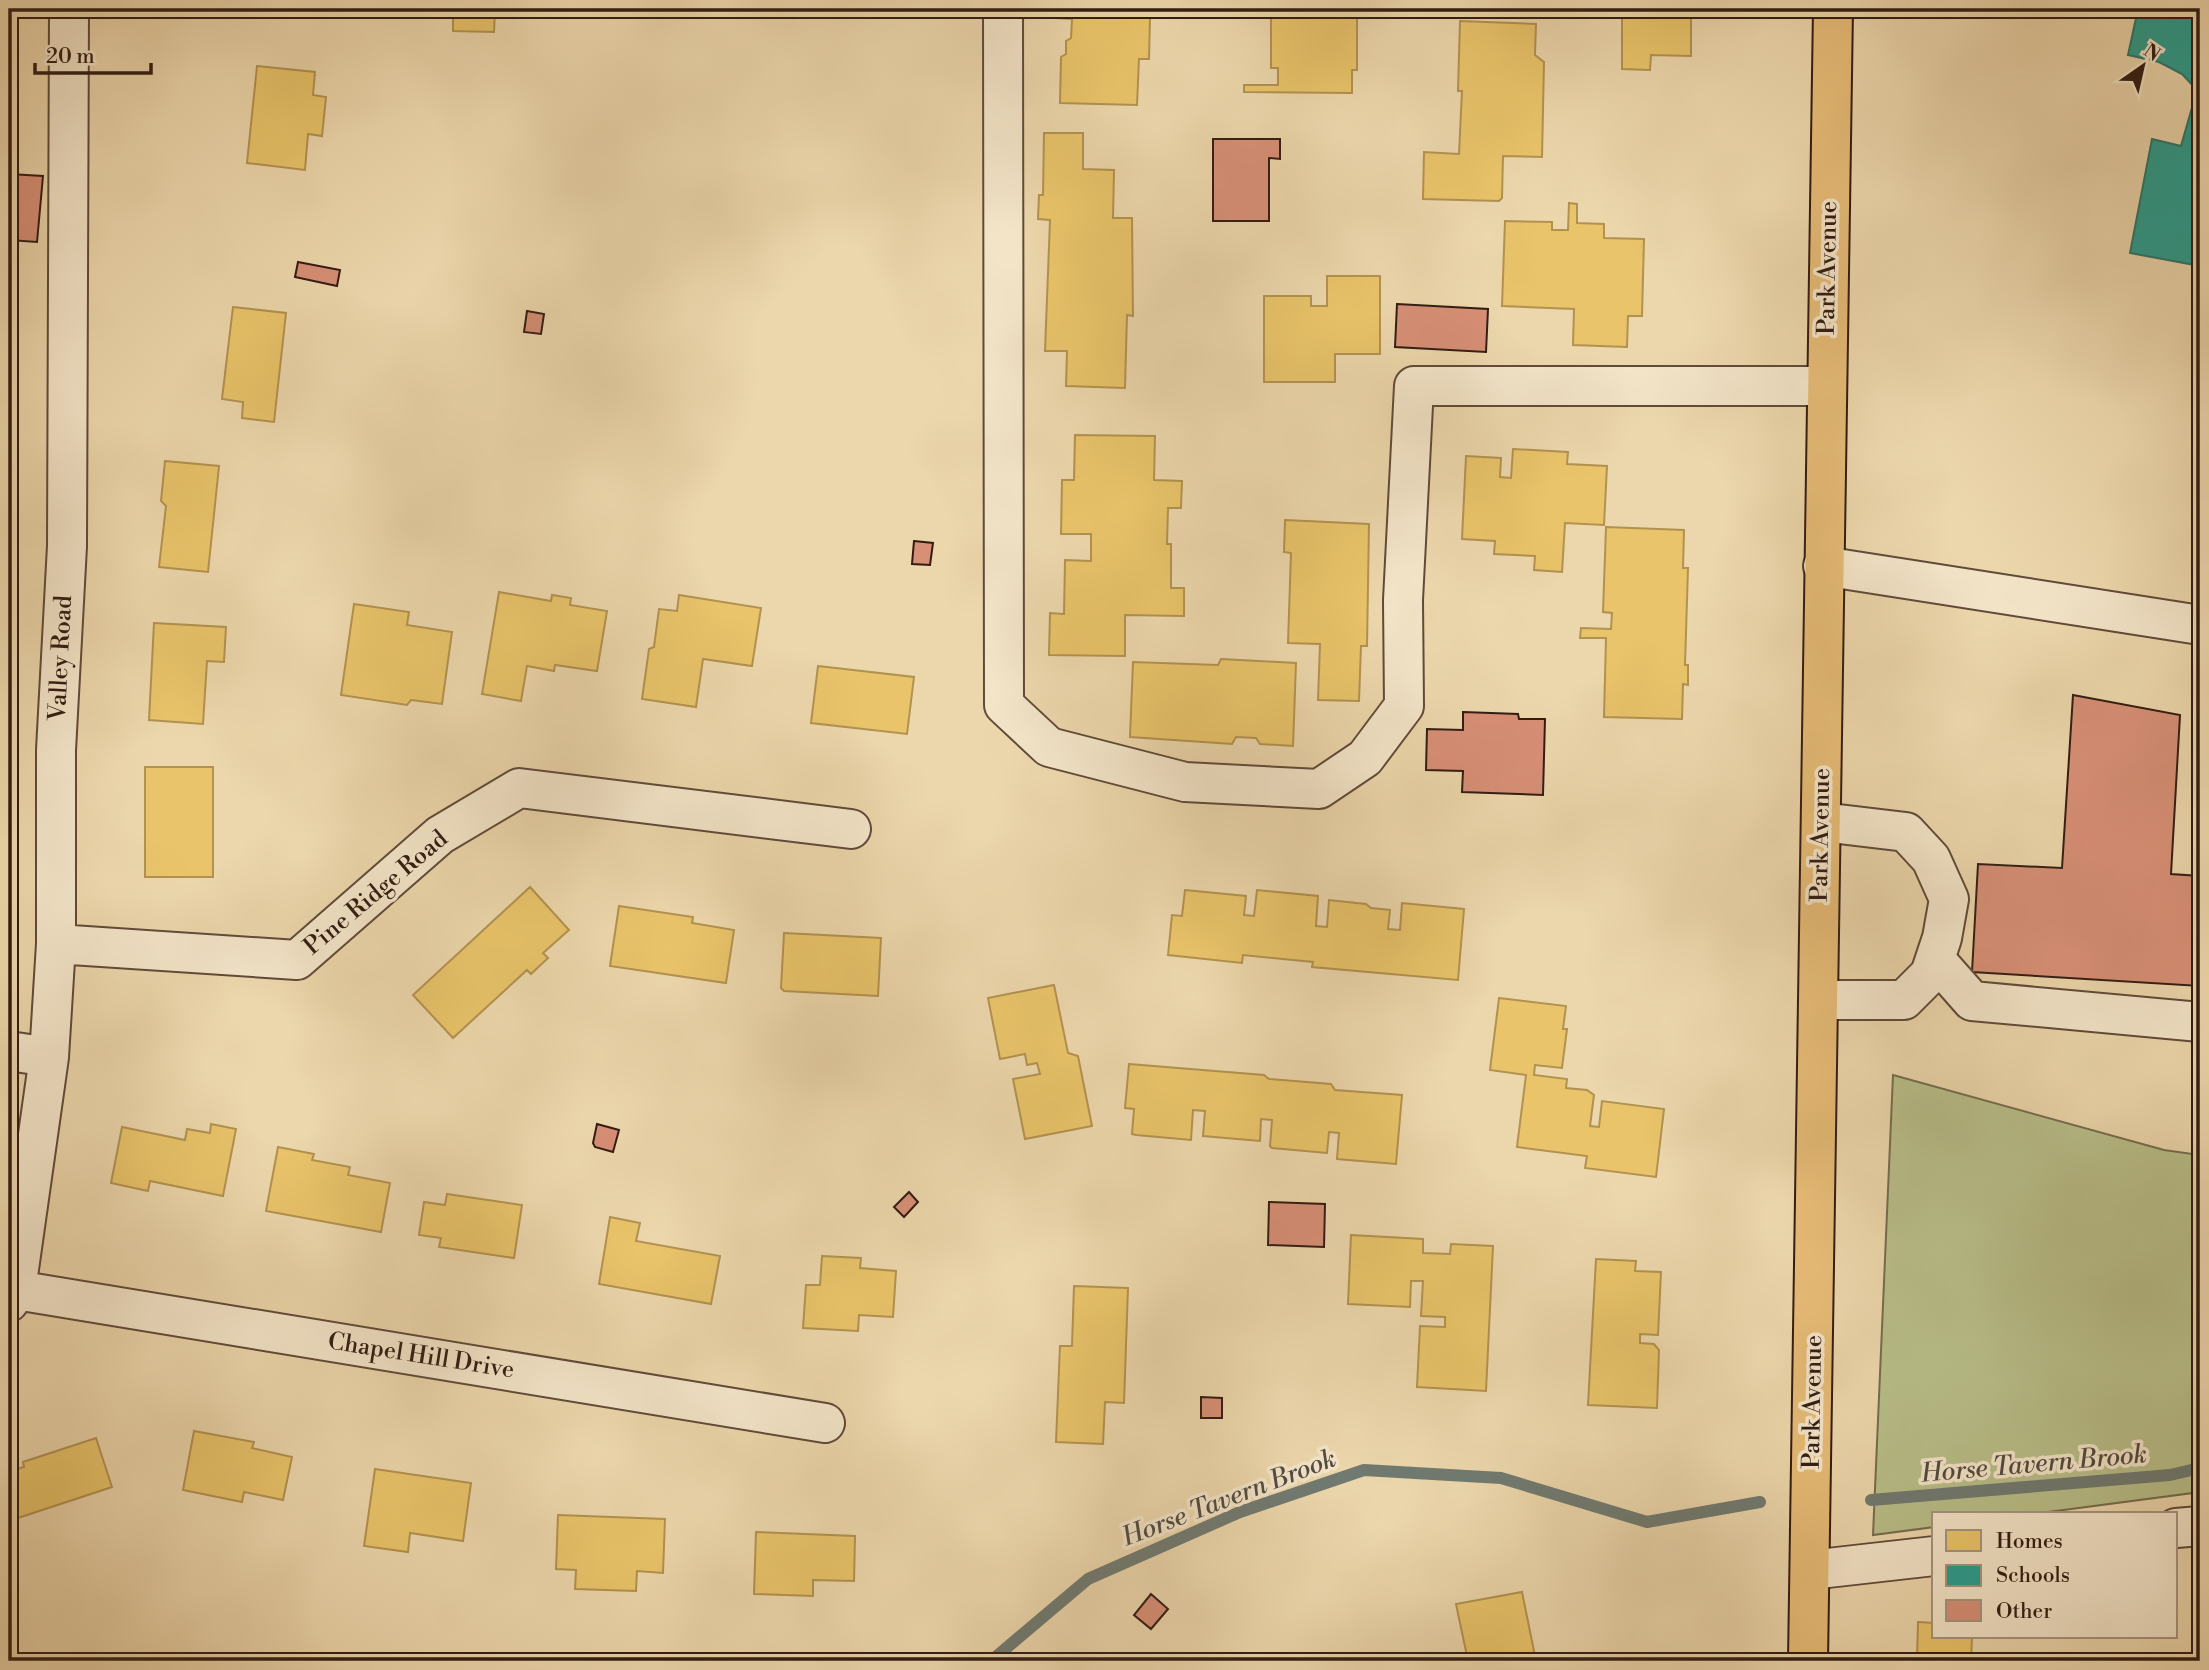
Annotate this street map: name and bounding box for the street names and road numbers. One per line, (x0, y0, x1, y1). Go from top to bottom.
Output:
street label: Park Avenue (1812, 201, 1844, 335)
street label: Valley Road (43, 594, 79, 723)
street label: Park Avenue (1805, 768, 1837, 902)
street label: Pine Ridge Road (298, 824, 454, 962)
street label: Chapel Hill Drive (326, 1326, 516, 1386)
street label: Park Avenue (1797, 1335, 1829, 1469)

